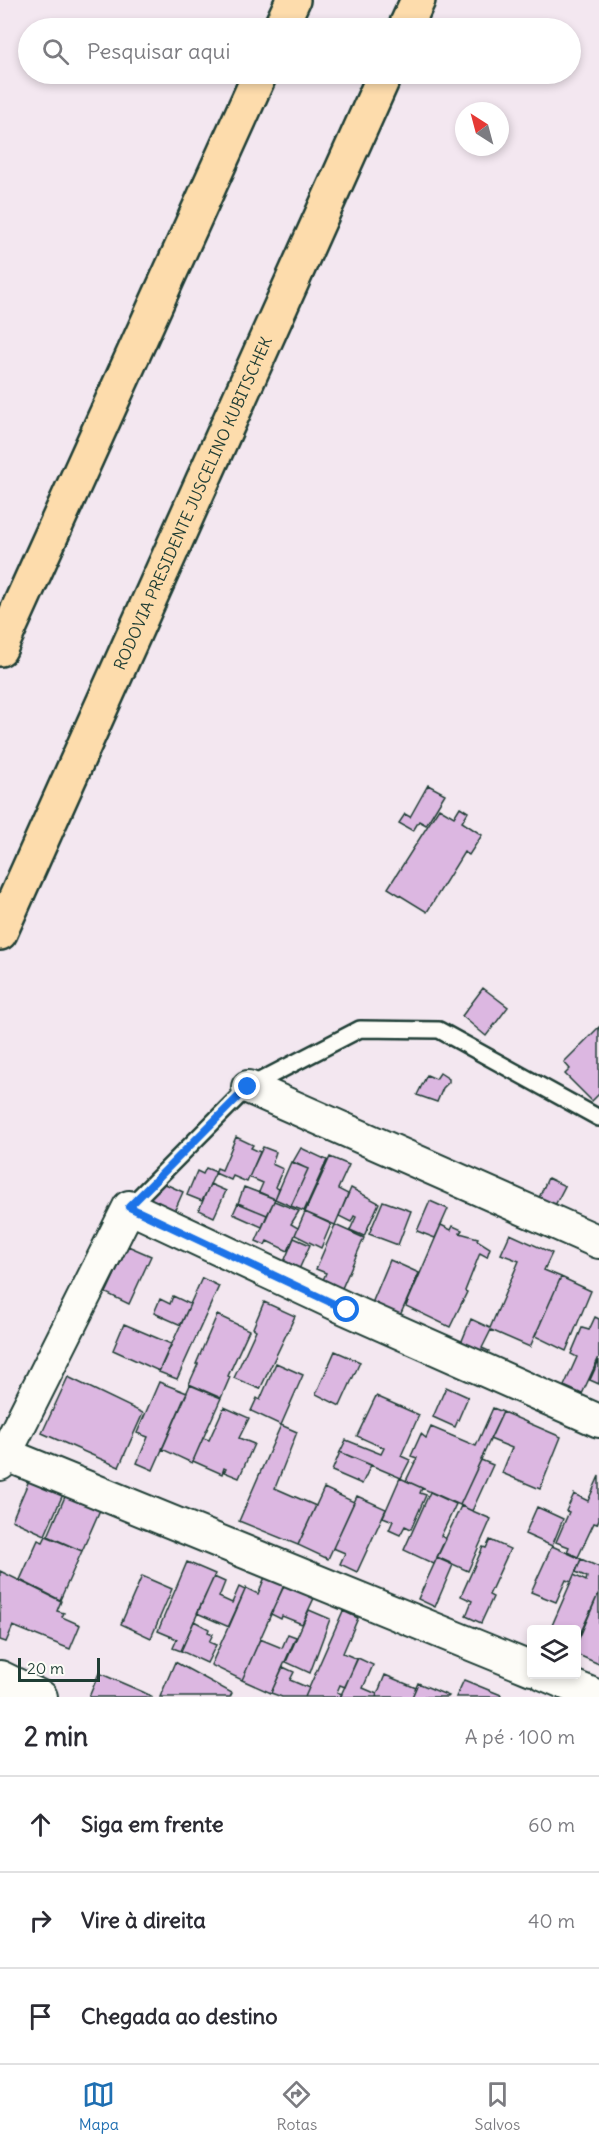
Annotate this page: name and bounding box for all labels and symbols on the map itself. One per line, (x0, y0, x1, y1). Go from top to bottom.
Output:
north arrow (455, 102, 509, 156)
street label: RODOVIA PRESIDENTE JUSCELINO KUBITSCHEK (109, 333, 276, 673)
route end (234, 1073, 260, 1099)
route start (333, 1296, 359, 1322)
scale bar (18, 1655, 100, 1682)

